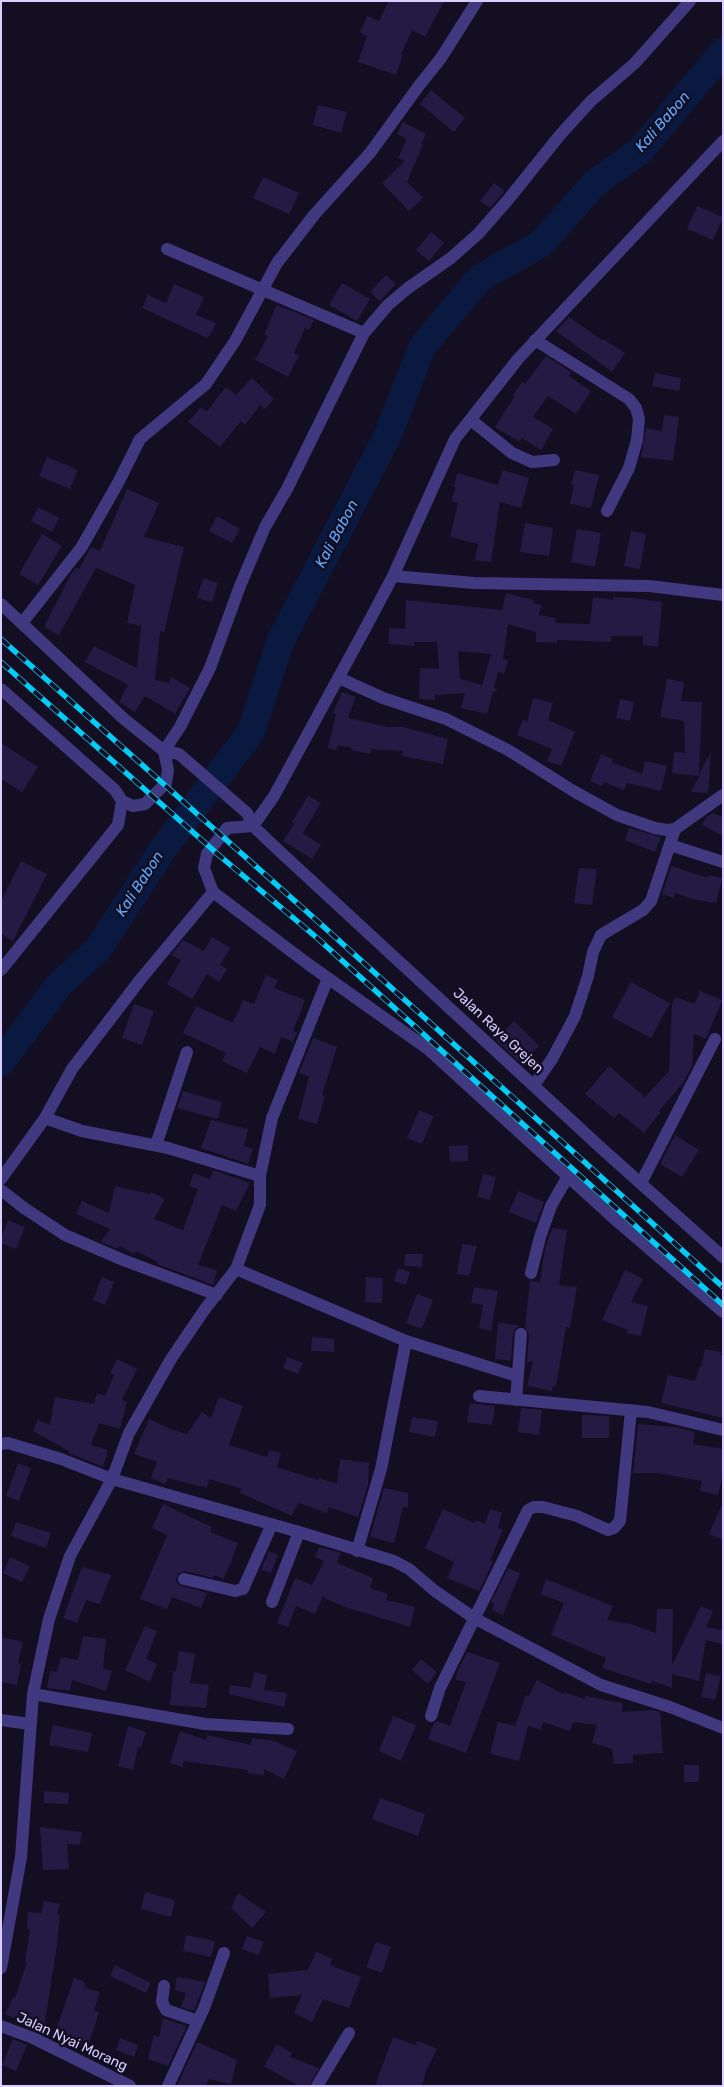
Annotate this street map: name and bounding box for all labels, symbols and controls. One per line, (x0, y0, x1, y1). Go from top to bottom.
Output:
water label: Kali Babon (632, 88, 694, 156)
water label: Kali Babon (312, 497, 362, 571)
water label: Kali Babon (112, 848, 168, 920)
street label: Jalan Raya Grejen (449, 985, 547, 1077)
street label: Jalan Nyai Morang (14, 2009, 130, 2075)

